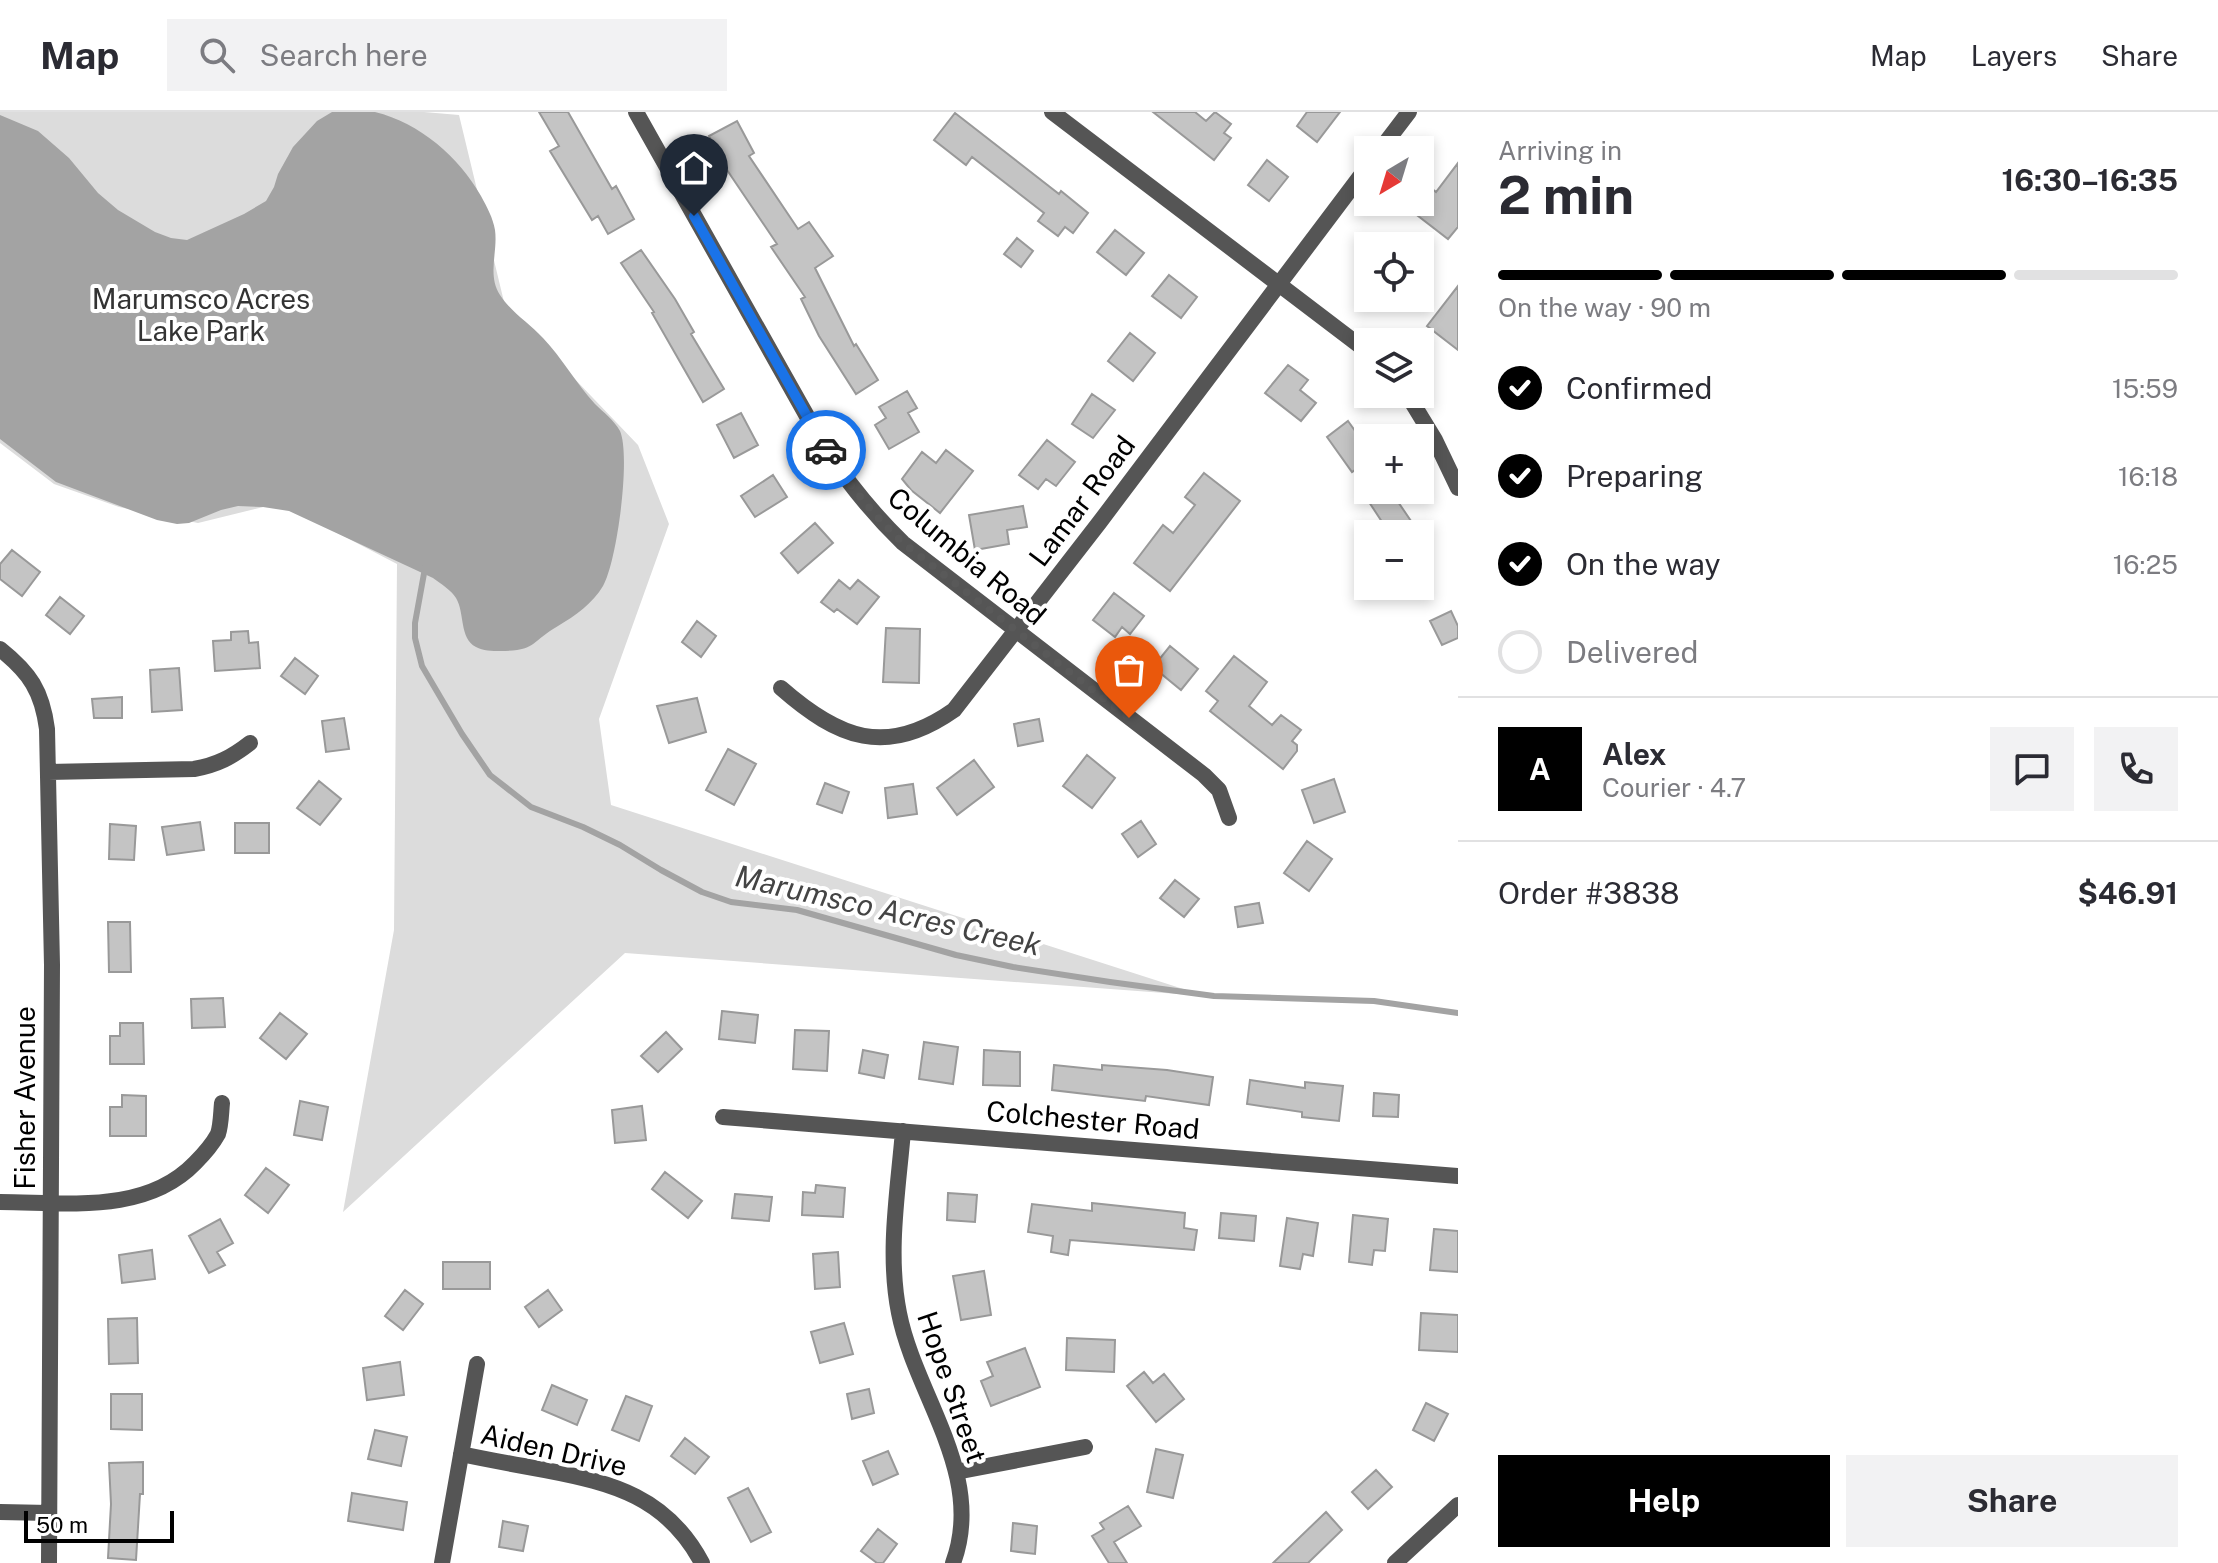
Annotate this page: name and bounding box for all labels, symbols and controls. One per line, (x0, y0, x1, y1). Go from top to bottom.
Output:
search box (167, 19, 727, 91)
text: Map (40, 33, 119, 78)
icon: search (195, 33, 239, 77)
text: Search here (259, 37, 428, 73)
text: Map (1870, 39, 1927, 72)
text: Layers (1971, 39, 2057, 72)
text: Share (2101, 39, 2178, 72)
pin (660, 134, 728, 216)
text: Arriving in (1498, 135, 1622, 166)
north arrow (1354, 136, 1434, 216)
map controls (1354, 136, 1434, 600)
icon: home (672, 146, 716, 190)
text: 16:30–16:35 (2001, 162, 2178, 198)
text: 2 min (1498, 165, 1634, 226)
button: locate (1354, 232, 1434, 312)
park label: Marumsco Acres Lake Park (92, 282, 310, 347)
text: On the way · 90 m (1498, 292, 1711, 323)
button: layers (1354, 328, 1434, 408)
icon: check (1498, 366, 1542, 410)
text: Confirmed (1566, 370, 1712, 406)
text: 15:59 (2112, 373, 2178, 404)
courier (786, 410, 866, 490)
button: + (1354, 424, 1434, 504)
icon: car (804, 428, 848, 472)
street label: Lamar Road (1022, 429, 1141, 572)
icon: check (1498, 454, 1542, 498)
text: Preparing (1566, 458, 1703, 494)
text: 16:18 (2118, 461, 2178, 492)
street label: Columbia Road (882, 480, 1053, 631)
button: − (1354, 520, 1434, 600)
icon: check (1498, 542, 1542, 586)
text: On the way (1566, 546, 1720, 582)
text: 16:25 (2113, 549, 2178, 580)
text: Delivered (1566, 634, 1698, 670)
pin (1095, 636, 1163, 718)
icon: bag (1107, 648, 1151, 692)
button: chat (1990, 727, 2074, 811)
button: phone (2094, 727, 2178, 811)
text: Alex (1602, 736, 1666, 772)
text: A (1529, 751, 1551, 787)
text: Courier · 4.7 (1602, 772, 1746, 803)
water label: Marumsco Acres Creek (732, 857, 1045, 963)
text: Order #3838 (1498, 875, 1679, 911)
text: $46.91 (2077, 875, 2178, 911)
street label: Fisher Avenue (8, 1006, 41, 1190)
street label: Colchester Road (985, 1094, 1201, 1145)
street label: Hope Street (911, 1307, 994, 1467)
street label: Aiden Drive (478, 1417, 631, 1482)
button: Help (1498, 1455, 1830, 1547)
button: Share (1846, 1455, 2178, 1547)
scale bar (24, 1507, 174, 1543)
text: 50 m (36, 1512, 88, 1538)

